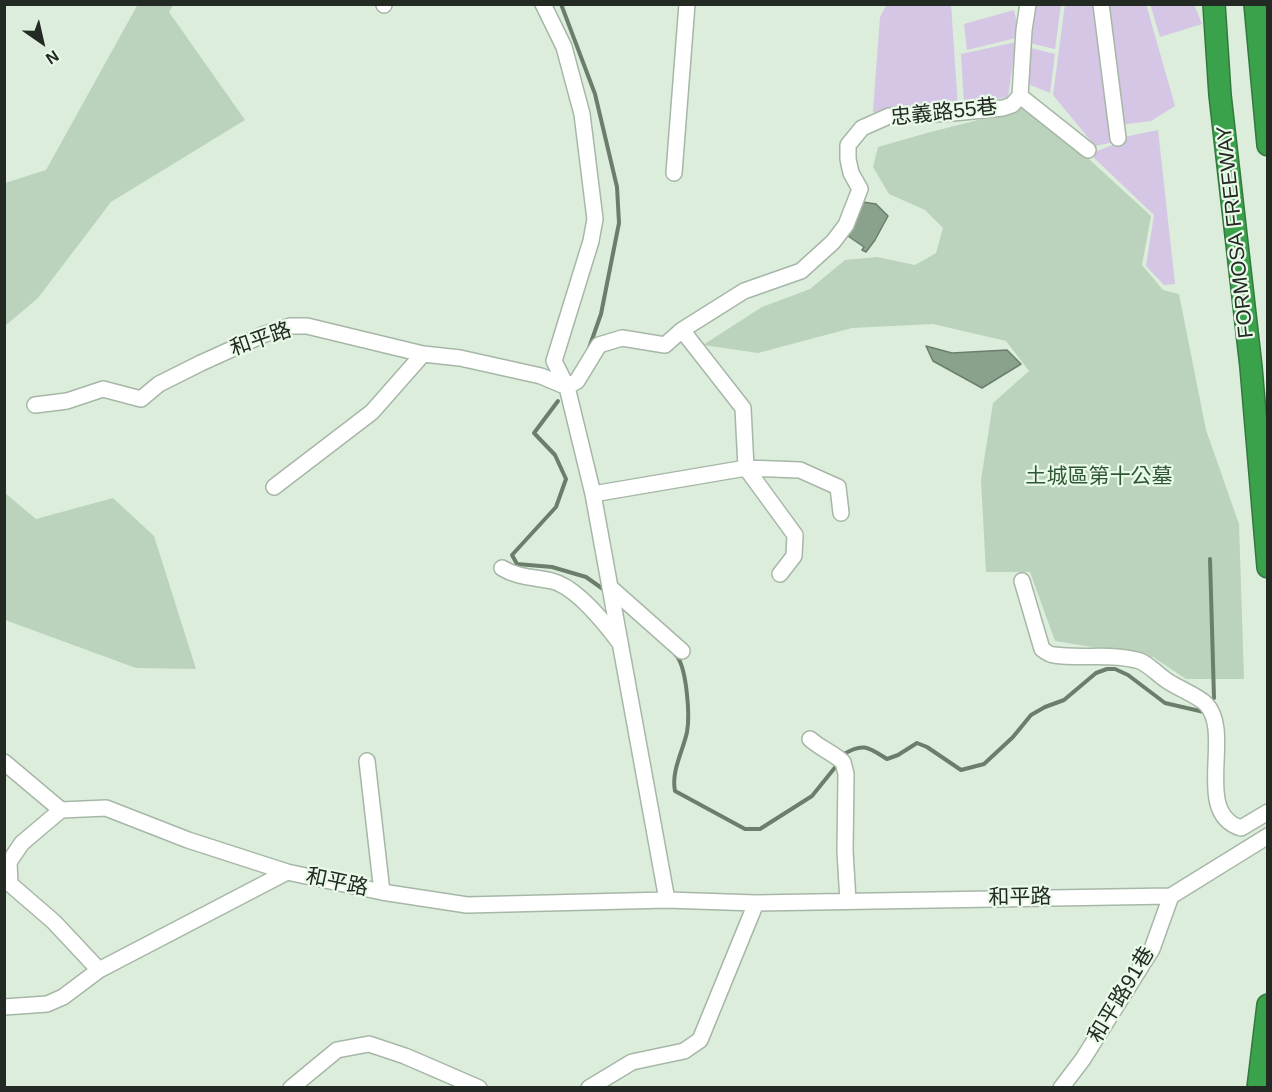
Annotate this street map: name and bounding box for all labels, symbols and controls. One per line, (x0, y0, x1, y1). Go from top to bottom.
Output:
north arrow (12, 12, 72, 72)
text: N (43, 47, 62, 68)
street label: 忠義路55巷 (889, 95, 999, 131)
street label: FORMOSA FREEWAY (1212, 125, 1260, 339)
street label: 和平路 (227, 318, 295, 362)
park label: 土城區第十公墓 (1026, 464, 1172, 490)
street label: 和平路 (304, 864, 370, 902)
street label: 和平路 (988, 885, 1052, 911)
street label: 和平路91巷 (1084, 942, 1160, 1048)

